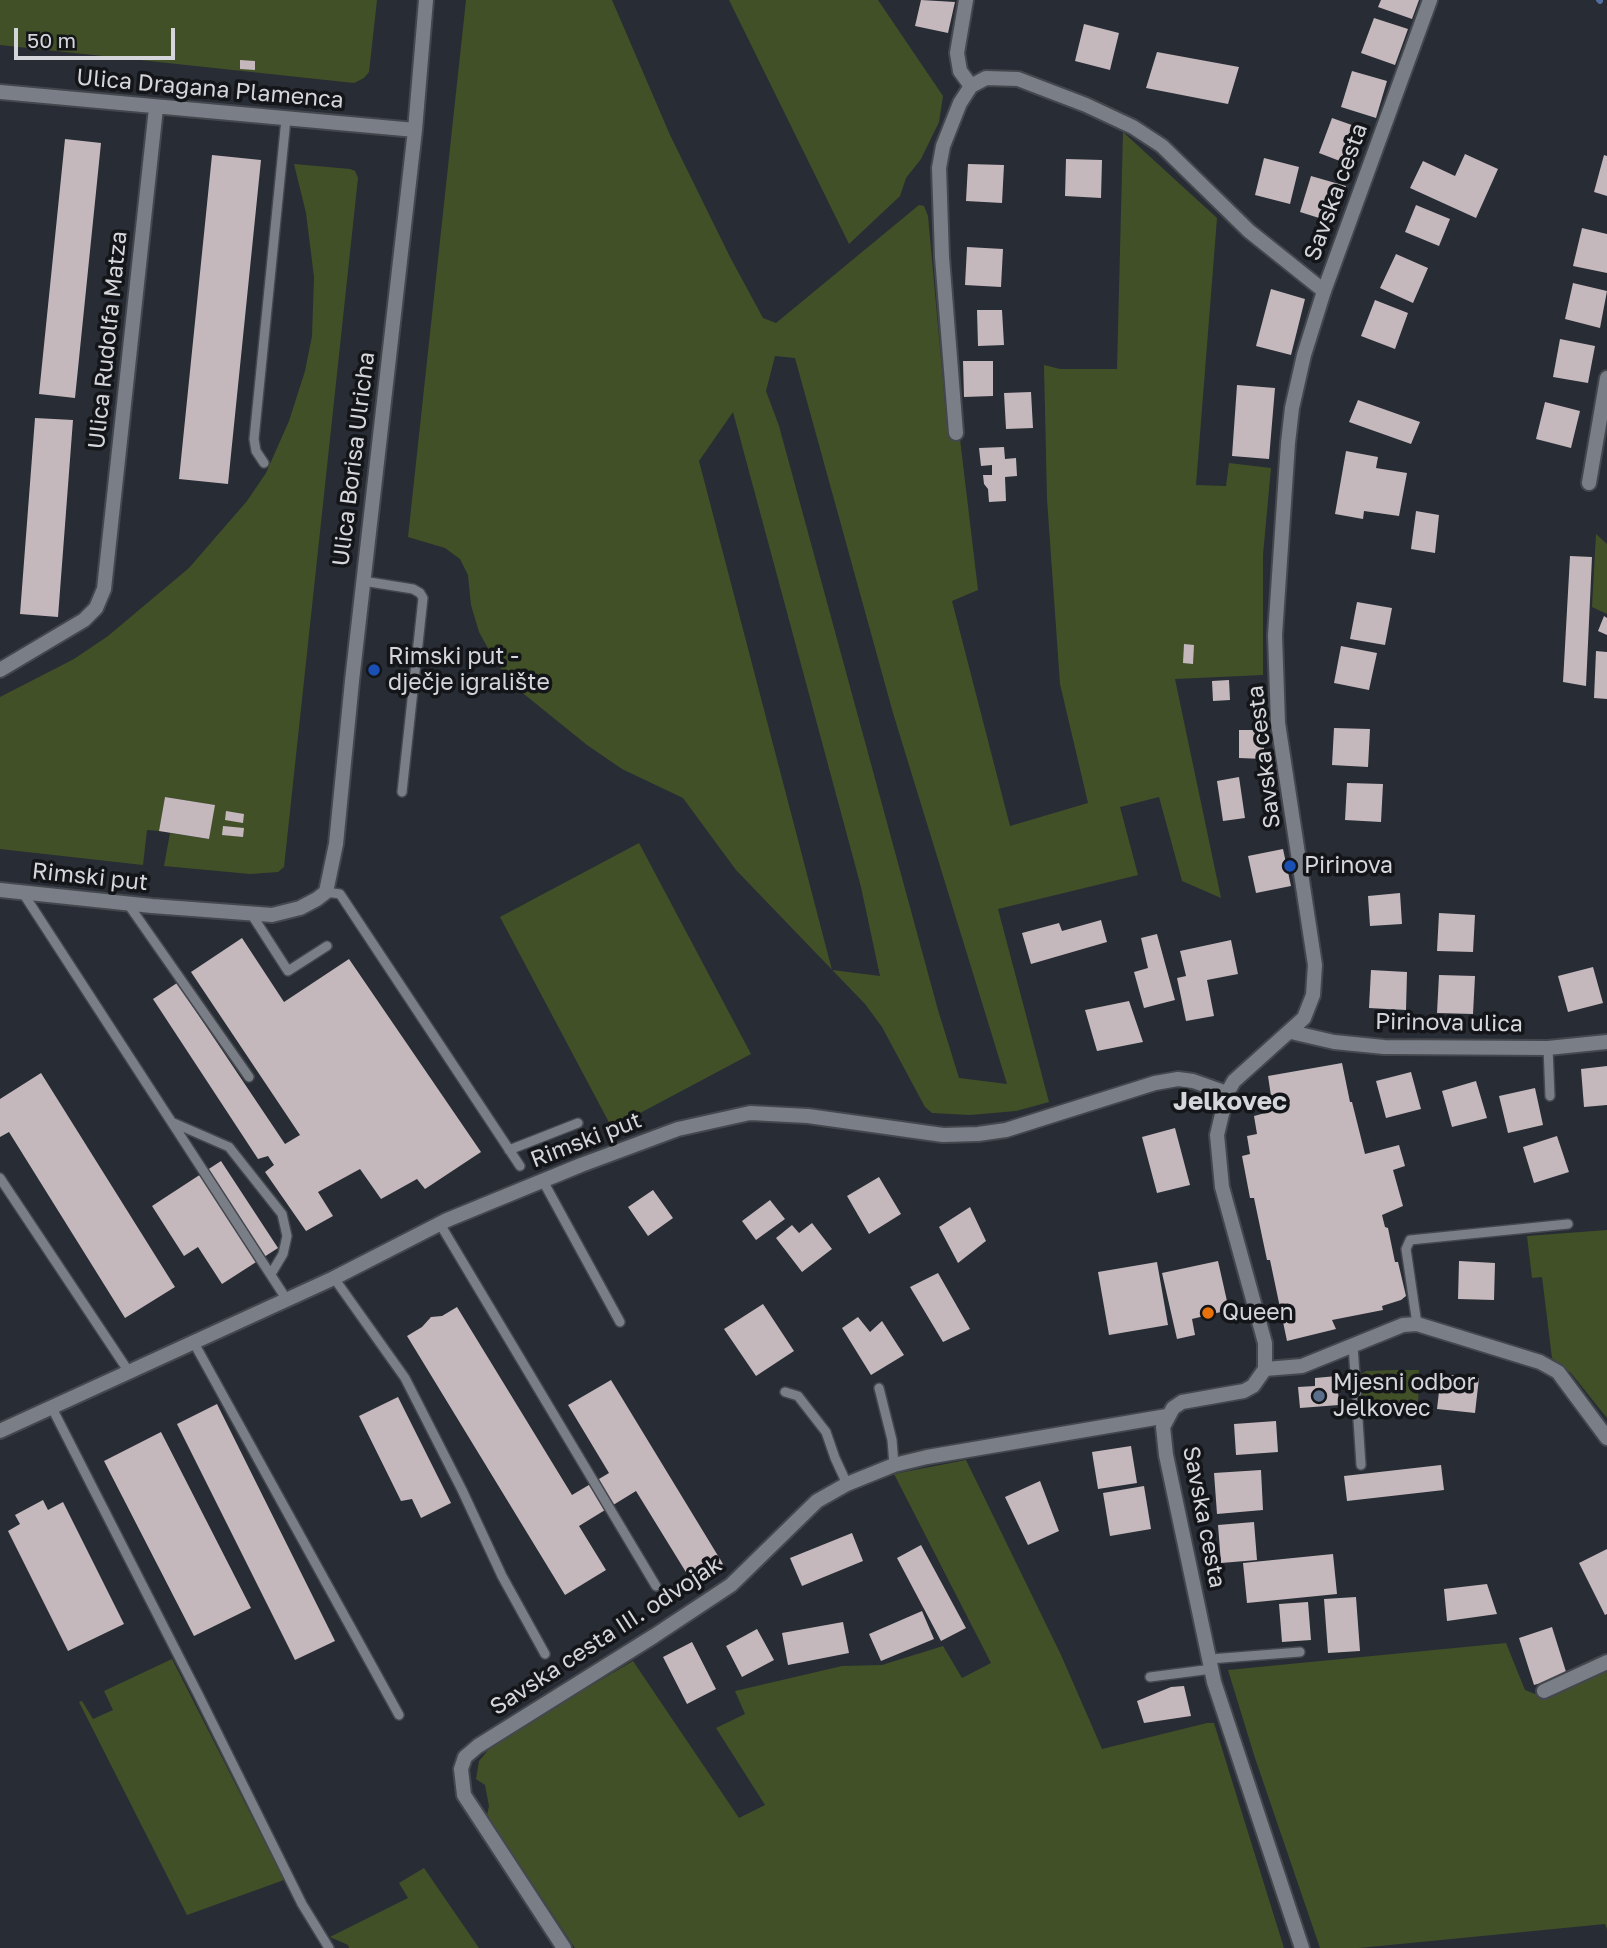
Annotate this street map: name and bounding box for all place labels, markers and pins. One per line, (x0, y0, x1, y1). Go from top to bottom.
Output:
place label: Rimski put - dječje igralište (388, 643, 550, 697)
marker: Rimski put - dječje igralište (366, 662, 382, 678)
place label: Pirinova (1304, 852, 1393, 880)
marker: Pirinova (1282, 858, 1298, 874)
place label: Queen (1222, 1299, 1294, 1327)
marker: Queen (1200, 1305, 1216, 1321)
place label: Mjesni odbor Jelkovec (1333, 1369, 1475, 1423)
marker: Mjesni odbor Jelkovec (1311, 1388, 1327, 1404)

